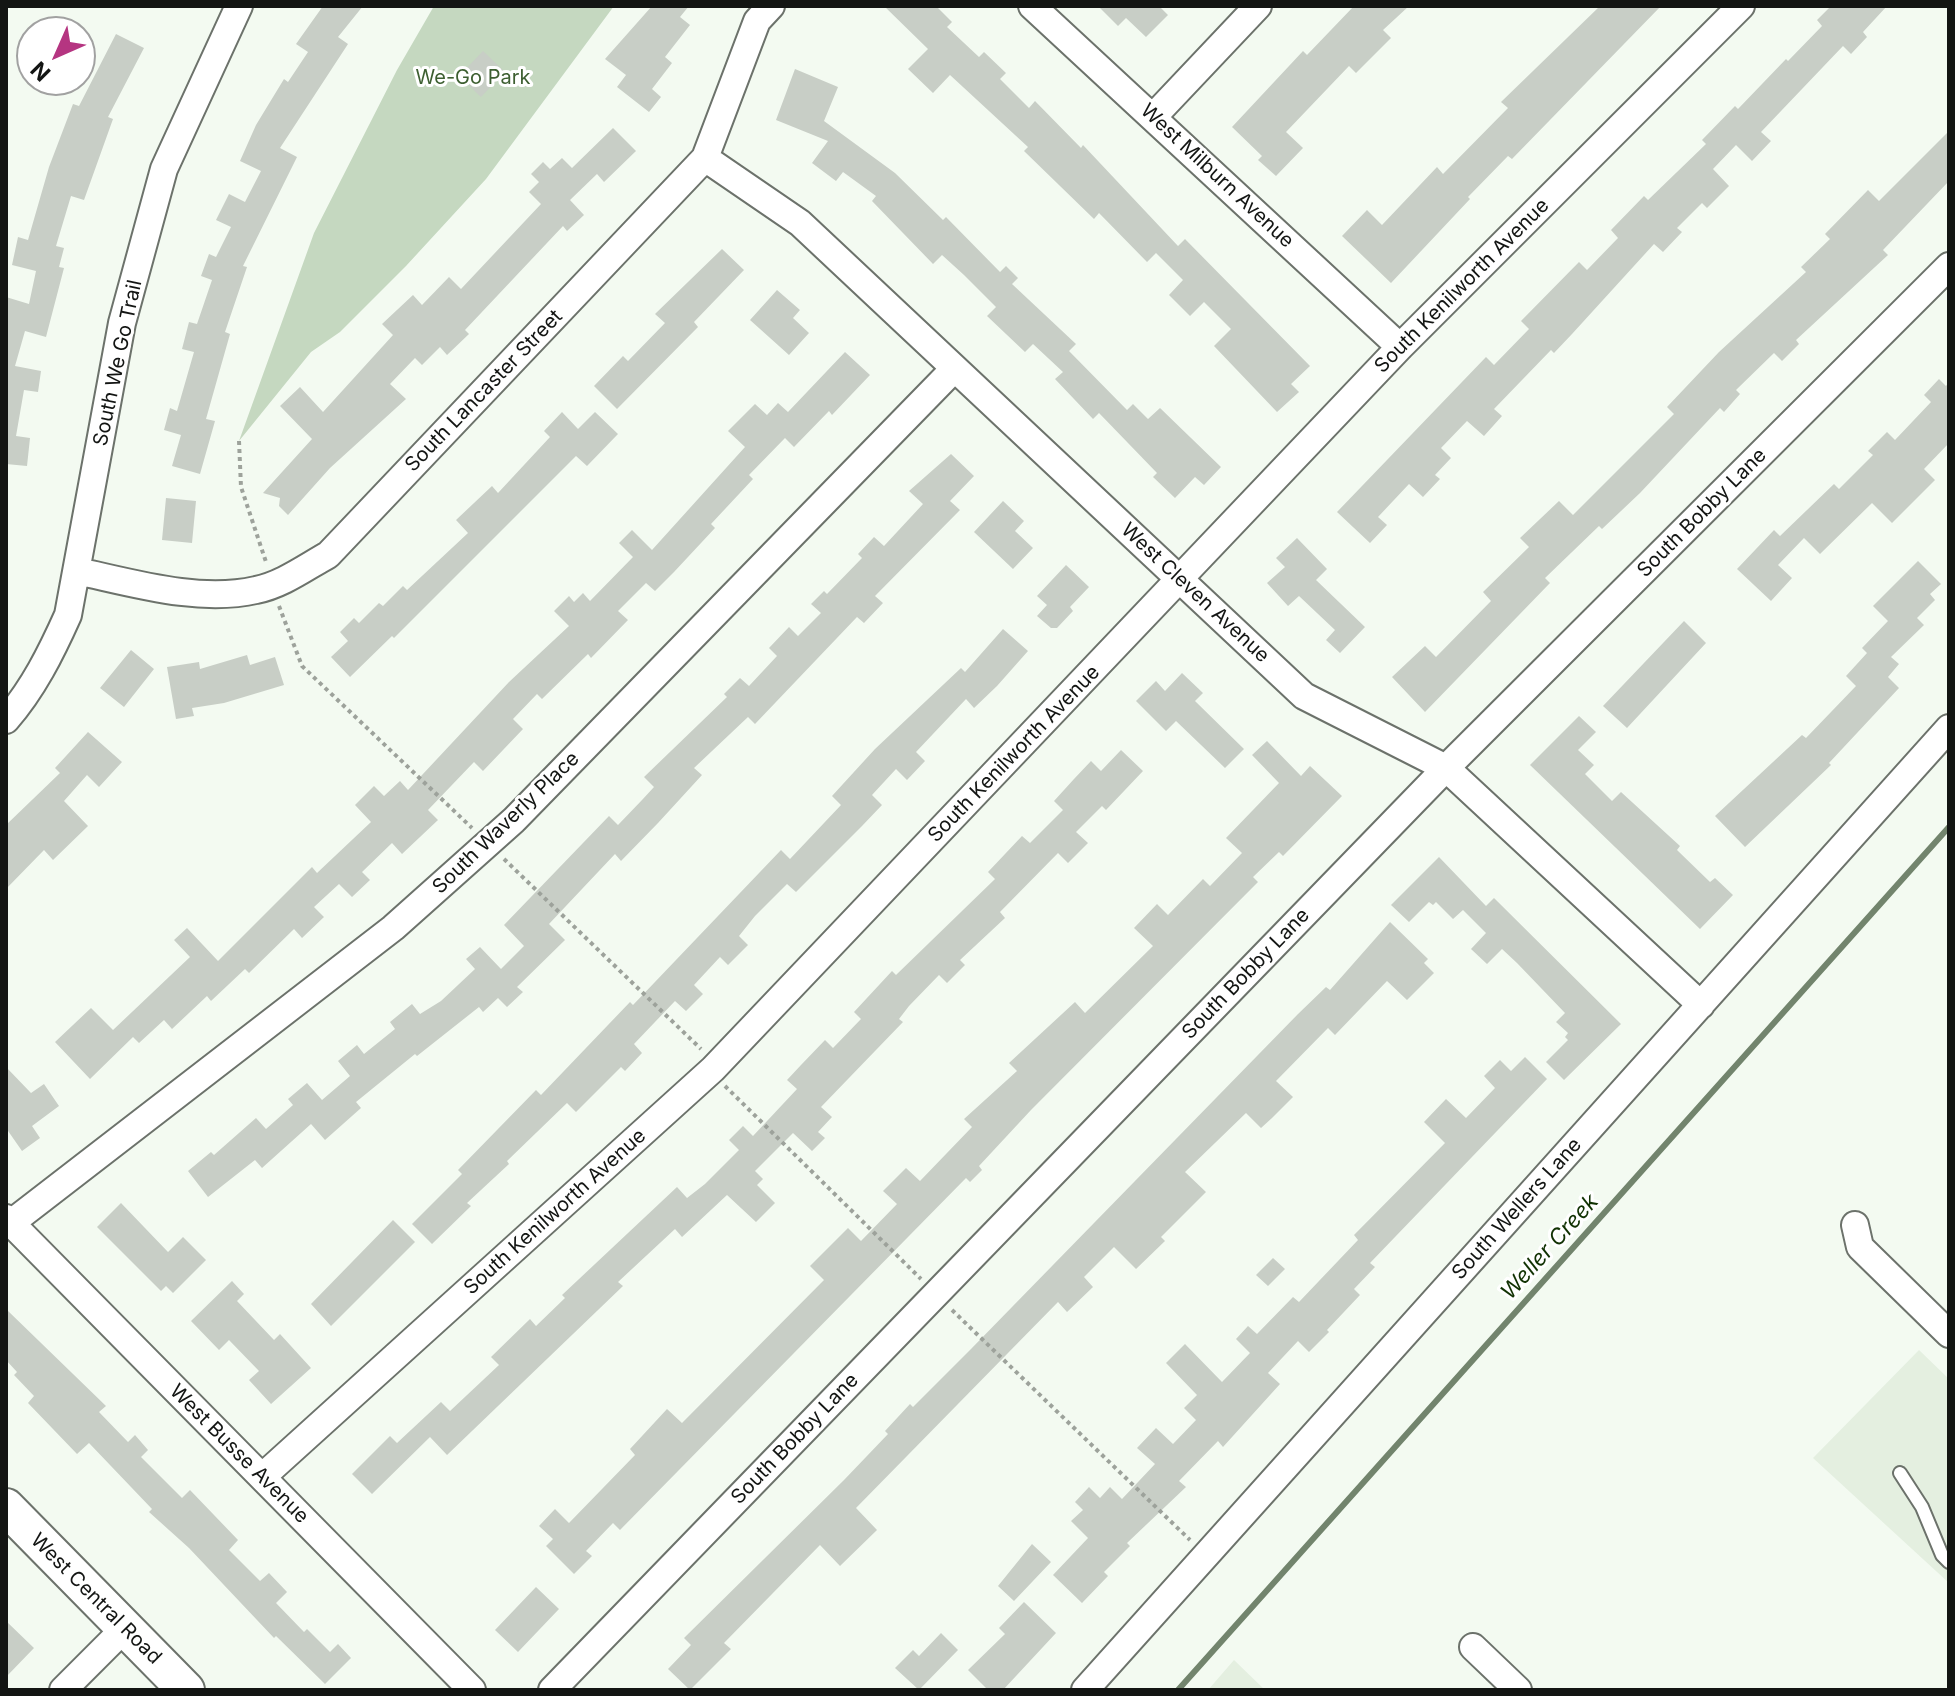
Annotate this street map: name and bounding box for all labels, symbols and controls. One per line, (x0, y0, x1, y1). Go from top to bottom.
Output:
north arrow (16, 16, 96, 96)
text: N (25, 56, 56, 87)
park label: We-Go Park (416, 66, 530, 90)
street label: West Milburn Avenue (1136, 99, 1298, 253)
street label: South Kenilworth Avenue (1370, 194, 1554, 378)
street label: South We Go Trail (89, 278, 147, 448)
street label: South Lancaster Street (400, 305, 568, 477)
street label: South Bobby Lane (1632, 443, 1772, 583)
street label: West Cleven Avenue (1116, 518, 1274, 668)
street label: South Kenilworth Avenue (923, 661, 1105, 847)
street label: South Waverly Place (428, 747, 584, 899)
street label: South Bobby Lane (1177, 904, 1315, 1044)
street label: South Kenilworth Avenue (459, 1124, 651, 1300)
street label: South Wellers Lane (1447, 1133, 1587, 1285)
water label: Weller Creek (1496, 1189, 1604, 1305)
street label: South Bobby Lane (726, 1369, 864, 1509)
street label: West Busse Avenue (165, 1380, 313, 1528)
street label: West Central Road (26, 1529, 166, 1669)

